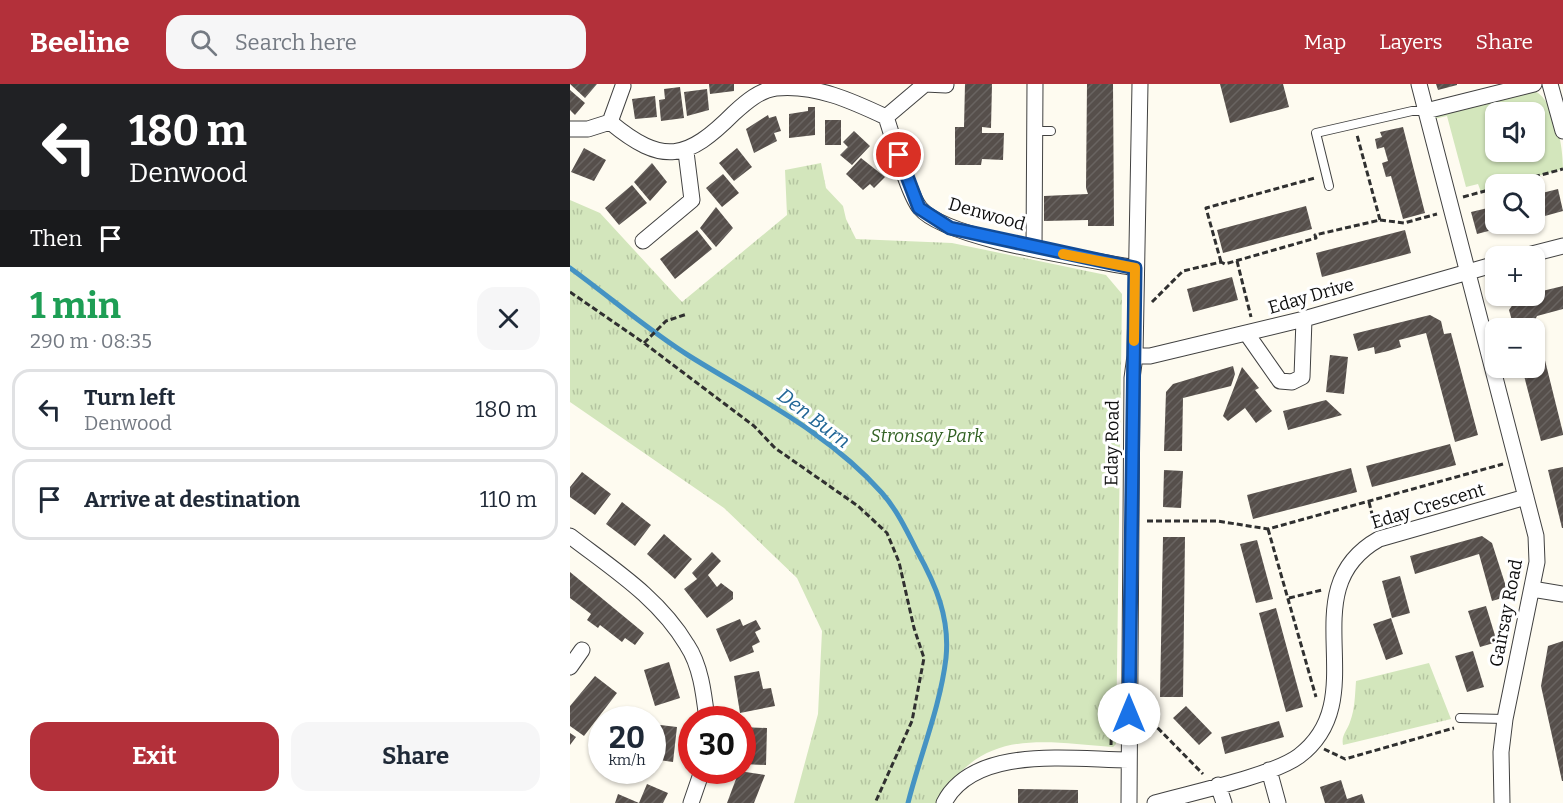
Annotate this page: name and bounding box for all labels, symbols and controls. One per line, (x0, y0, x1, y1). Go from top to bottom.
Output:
search box (166, 15, 586, 69)
text: Beeline (30, 26, 130, 59)
icon: search (187, 26, 220, 59)
text: Search here (235, 29, 357, 56)
text: Map (1304, 29, 1346, 55)
text: Layers (1379, 29, 1443, 55)
text: Share (1476, 29, 1533, 55)
map controls (1485, 102, 1545, 378)
button: sound (1485, 102, 1545, 162)
text: 180 m (129, 106, 247, 156)
icon: left (30, 108, 108, 186)
pin (873, 129, 924, 180)
icon: arrive (882, 138, 915, 171)
text: Denwood (129, 157, 248, 189)
button: search (1485, 174, 1545, 234)
street label: Denwood (946, 193, 1028, 236)
icon: arrive (94, 222, 127, 255)
text: Then (30, 225, 82, 252)
button: + (1485, 246, 1545, 306)
street label: Eday Drive (1266, 273, 1356, 319)
text: 1 min (30, 284, 121, 328)
button: close (477, 287, 540, 350)
button: − (1485, 318, 1545, 378)
text: 290 m · 08:35 (30, 329, 152, 353)
water label: Den Burn (773, 383, 855, 453)
text: Turn left (84, 384, 176, 411)
icon: left (33, 393, 66, 426)
text: 180 m (475, 396, 537, 423)
street label: Eday Road (1100, 399, 1124, 486)
text: Denwood (84, 411, 172, 435)
park label: Stronsay Park (870, 425, 984, 447)
street label: Eday Crescent (1369, 478, 1488, 534)
icon: arrive (33, 483, 66, 516)
text: Arrive at destination (84, 486, 300, 513)
text: 110 m (480, 486, 537, 513)
street label: Gairsay Road (1485, 557, 1527, 669)
position arrow (1097, 682, 1161, 746)
speed limit sign: 30 (678, 706, 756, 784)
text: 20 (609, 720, 645, 756)
button: Exit (30, 722, 279, 791)
button: Share (291, 722, 540, 791)
text: km/h (608, 751, 646, 769)

